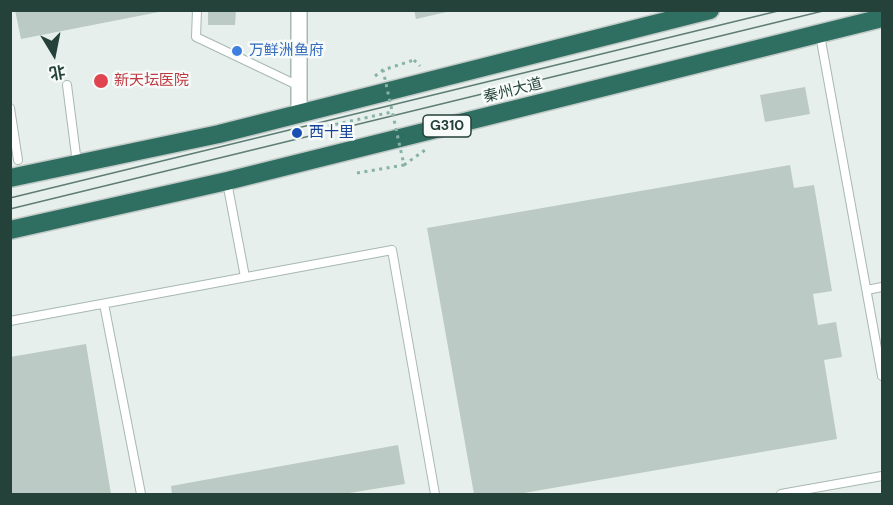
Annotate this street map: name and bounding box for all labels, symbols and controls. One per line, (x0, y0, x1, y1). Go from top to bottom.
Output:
north arrow (24, 24, 84, 84)
place label: 万鲜洲鱼府 (249, 42, 324, 60)
marker: 万鲜洲鱼府 (230, 44, 244, 58)
text: 北 (48, 60, 67, 84)
marker: 新天坛医院 (92, 72, 110, 90)
place label: 新天坛医院 (114, 72, 189, 90)
street label: 秦州大道 (482, 75, 544, 107)
road number: G310 (423, 115, 471, 137)
place label: 西十里 (309, 124, 354, 142)
marker: 西十里 (290, 126, 304, 140)

